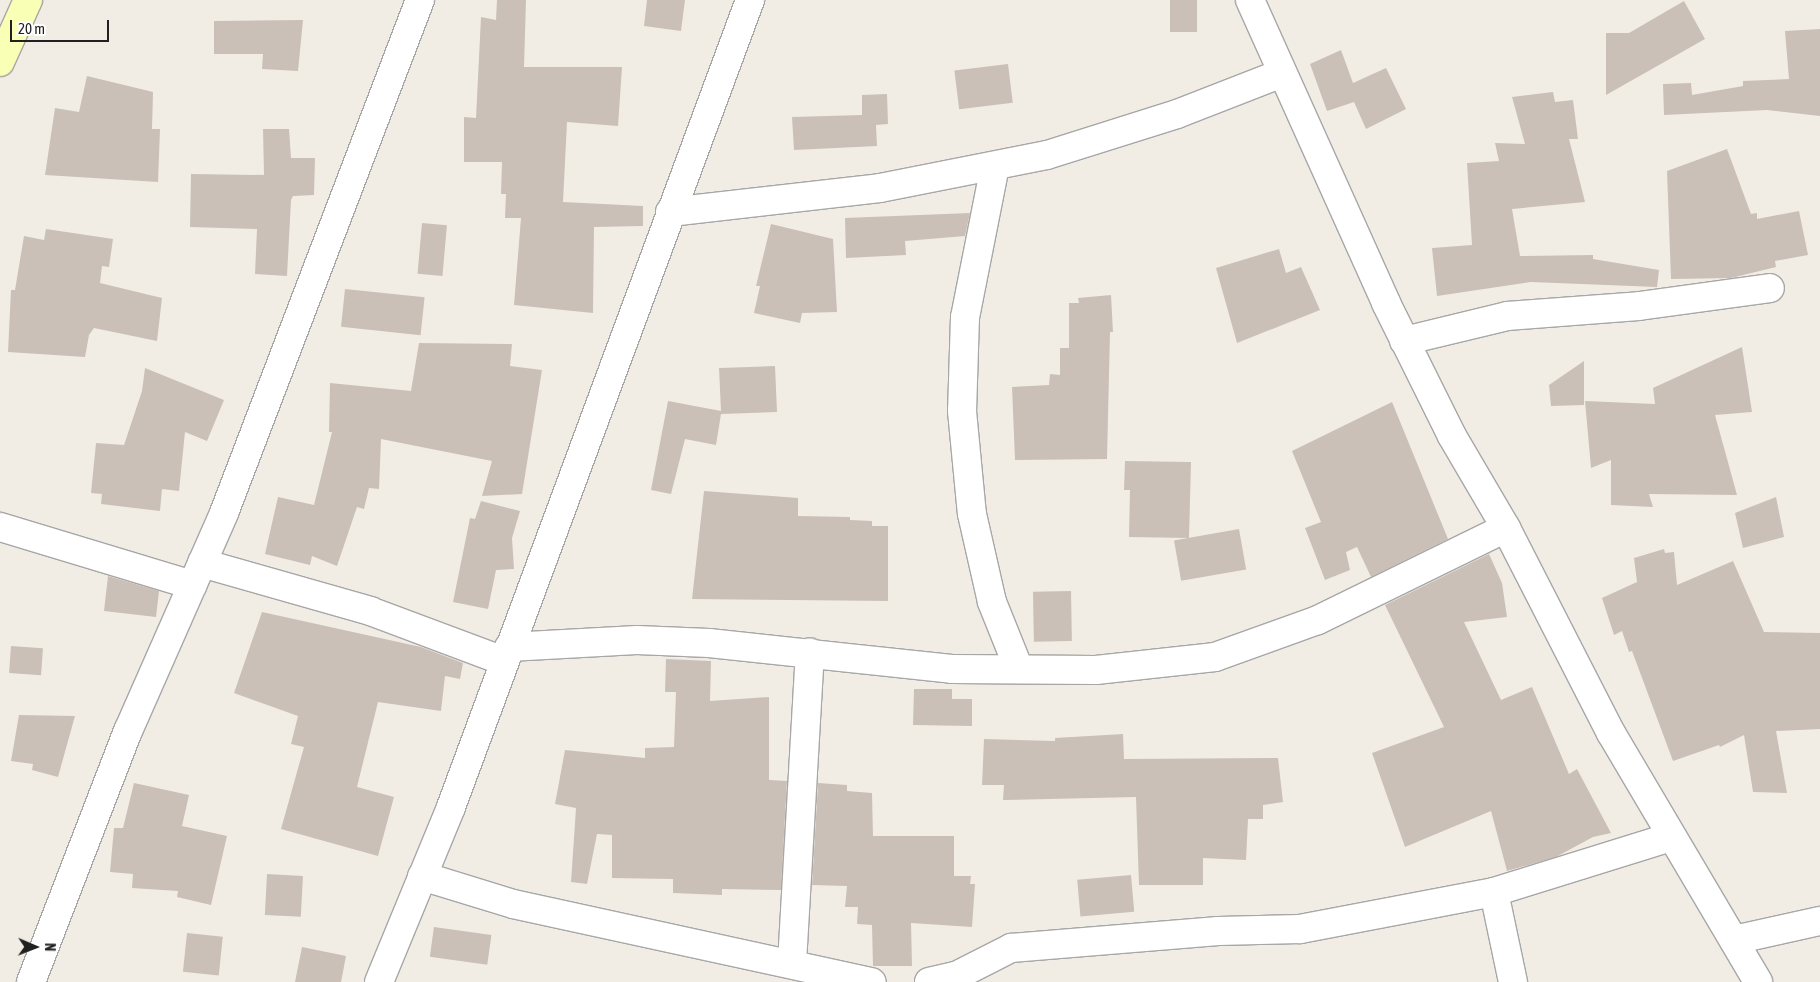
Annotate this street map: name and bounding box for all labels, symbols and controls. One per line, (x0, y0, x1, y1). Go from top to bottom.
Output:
scale bar (12, 10, 111, 42)
text: 20 m (18, 20, 45, 37)
north arrow (10, 922, 60, 972)
text: N (42, 943, 58, 952)

